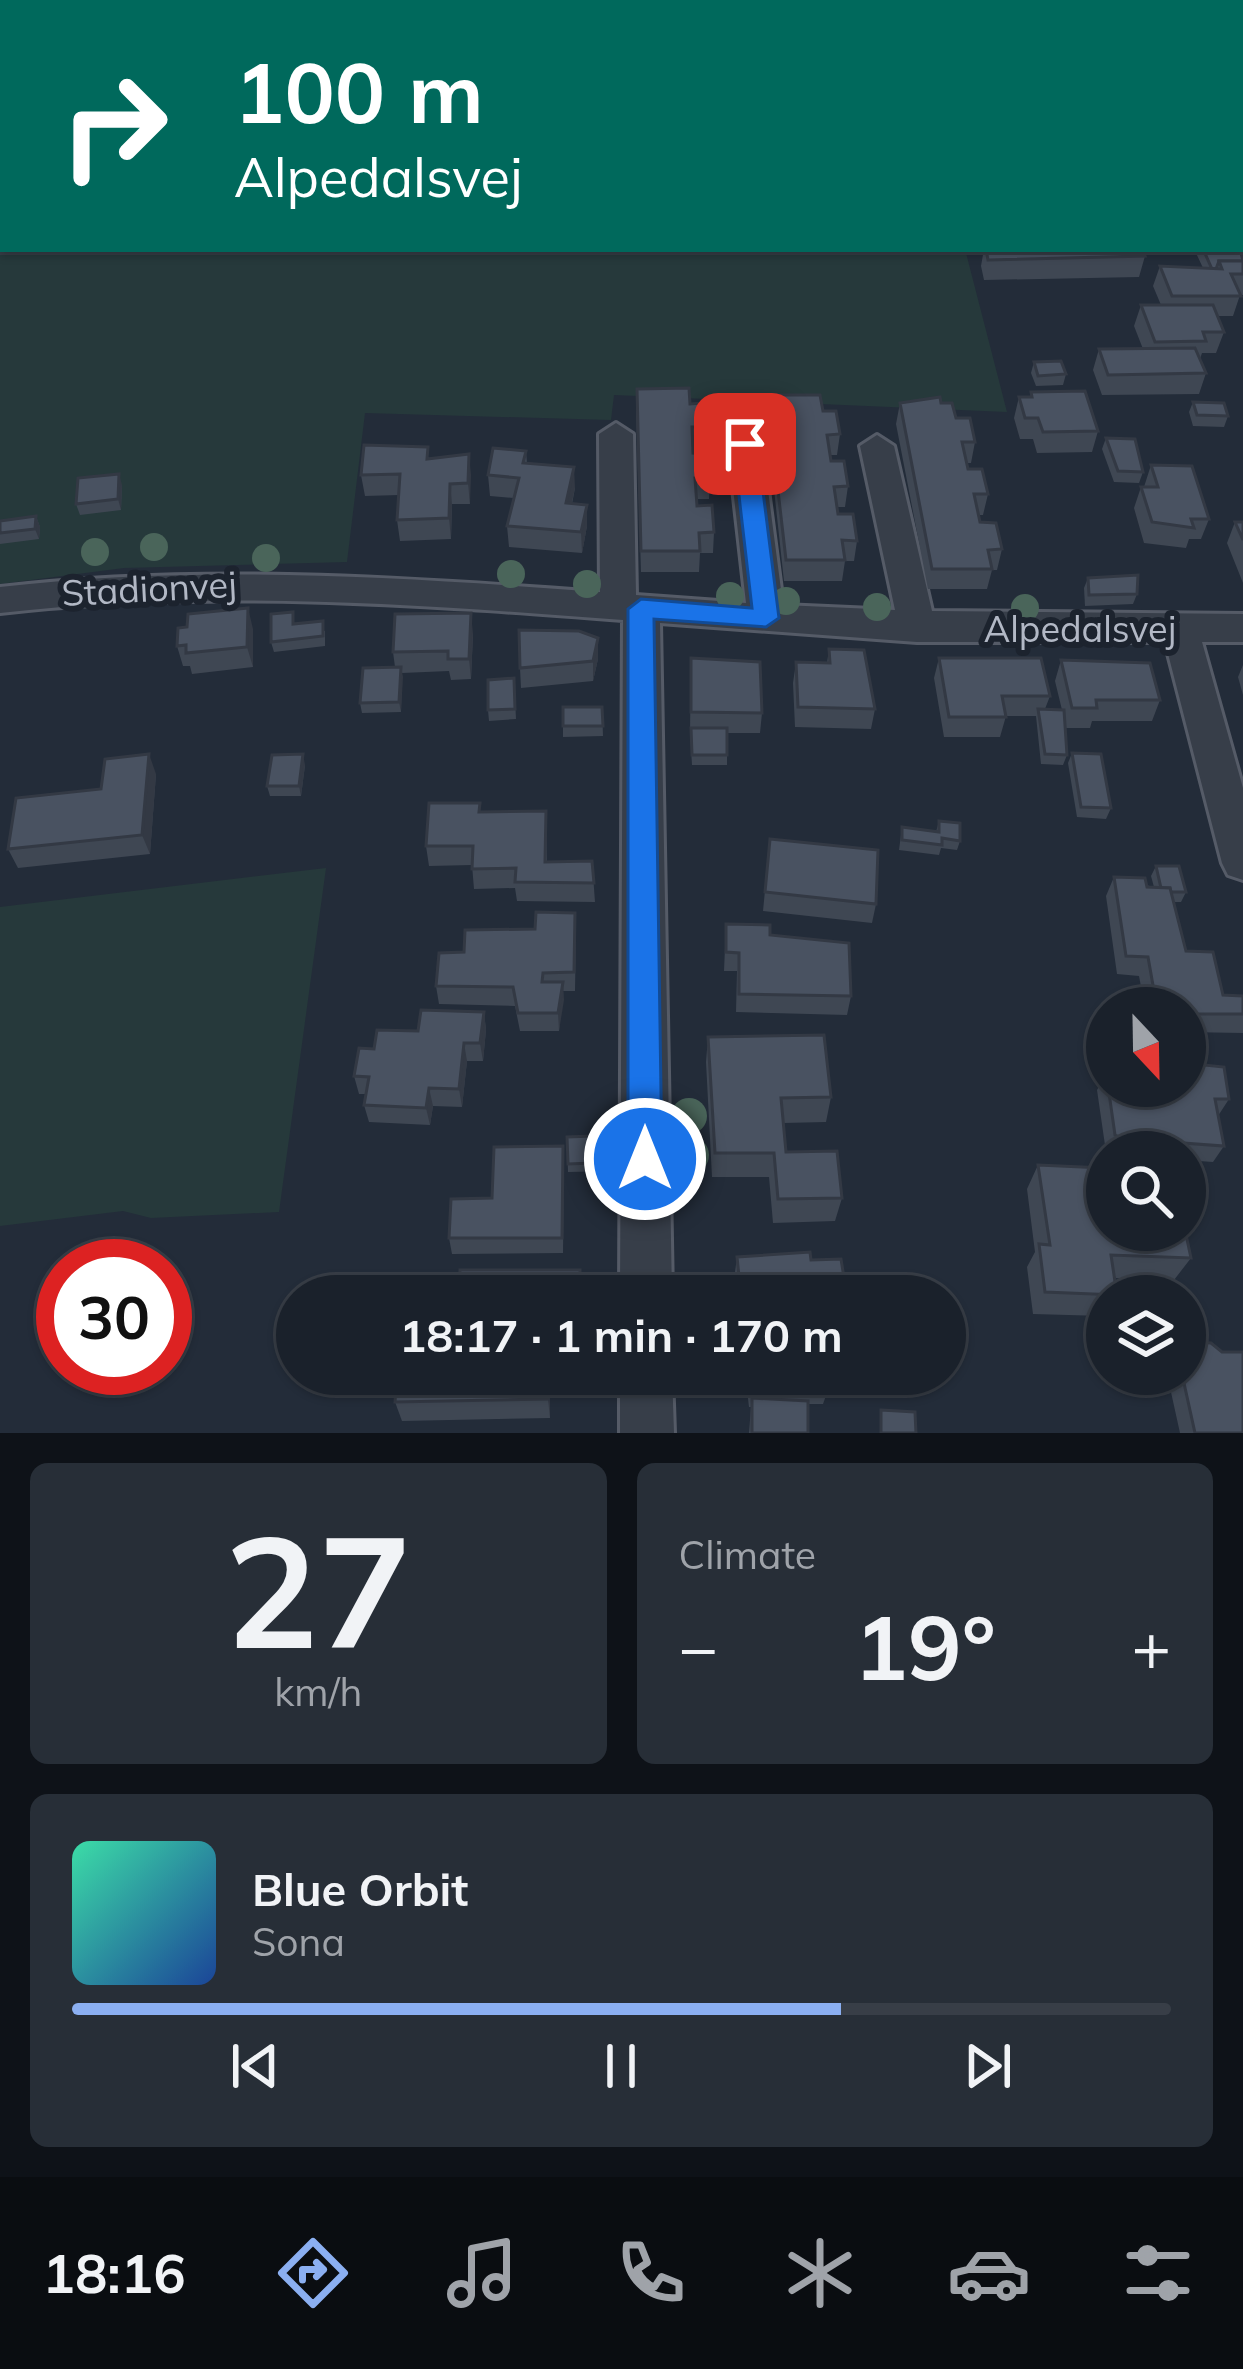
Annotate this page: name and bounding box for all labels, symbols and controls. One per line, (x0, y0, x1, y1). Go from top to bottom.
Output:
text: 100 m (234, 39, 484, 144)
icon: right (36, 48, 192, 204)
text: Alpedalsvej (234, 143, 523, 211)
pin (694, 393, 796, 495)
icon: arrive (712, 411, 778, 477)
street label: Stadionvej (60, 561, 238, 615)
street label: Alpedalsvej (984, 606, 1176, 651)
north arrow (1086, 987, 1206, 1107)
map controls (1086, 987, 1206, 1395)
position arrow (582, 1096, 708, 1222)
button: search (1086, 1131, 1206, 1251)
speed limit sign: 30 (36, 1239, 192, 1395)
button: layers (1086, 1275, 1206, 1395)
text: 18:17 · 1 min · 170 m (399, 1307, 843, 1363)
text: 27 (225, 1491, 412, 1687)
text: Climate (679, 1530, 816, 1579)
text: 19° (854, 1590, 996, 1703)
text: − (679, 1605, 718, 1688)
text: + (1131, 1605, 1171, 1688)
text: km/h (274, 1667, 362, 1716)
text: Blue Orbit (252, 1861, 468, 1917)
text: Sona (252, 1917, 345, 1966)
icon: previous (222, 2033, 288, 2099)
icon: pause (588, 2033, 654, 2099)
icon: next (955, 2033, 1021, 2099)
icon: directions (271, 2231, 355, 2315)
icon: music (440, 2231, 524, 2315)
icon: phone (609, 2231, 693, 2315)
icon: climate (778, 2231, 862, 2315)
icon: car (947, 2231, 1031, 2315)
icon: filters (1116, 2231, 1200, 2315)
text: 18:16 (43, 2239, 186, 2307)

